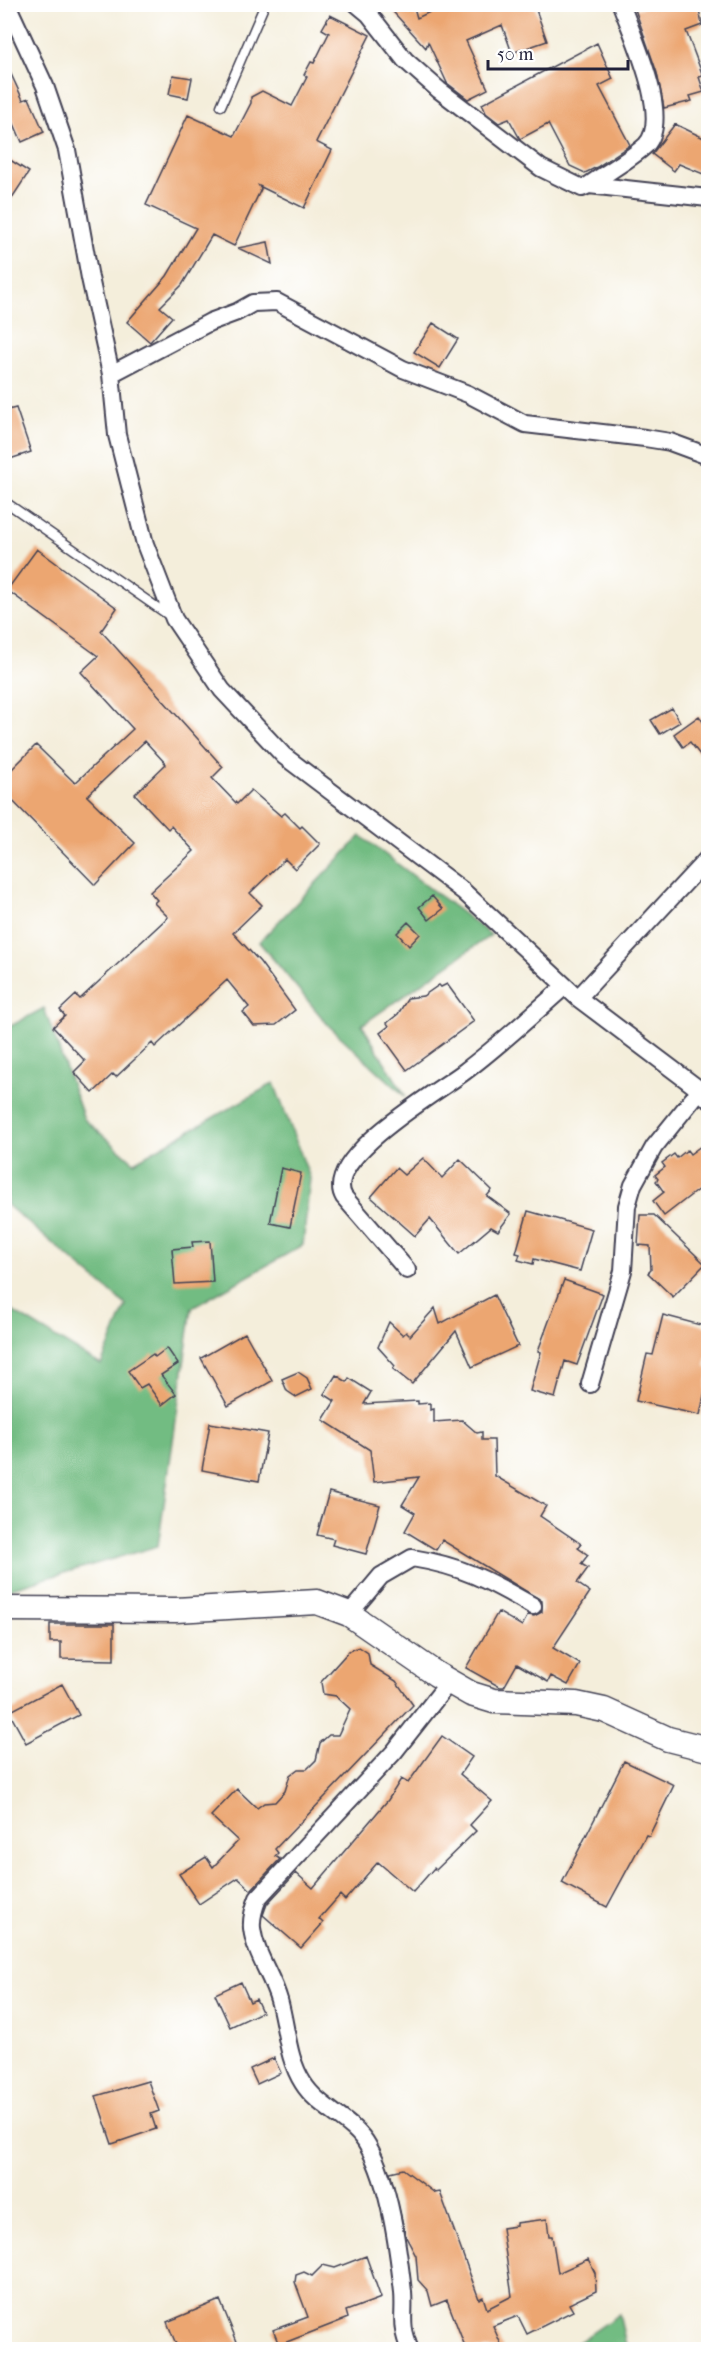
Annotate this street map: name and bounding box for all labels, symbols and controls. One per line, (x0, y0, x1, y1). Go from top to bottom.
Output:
scale bar (488, 33, 628, 71)
text: 50 m (497, 44, 534, 65)

